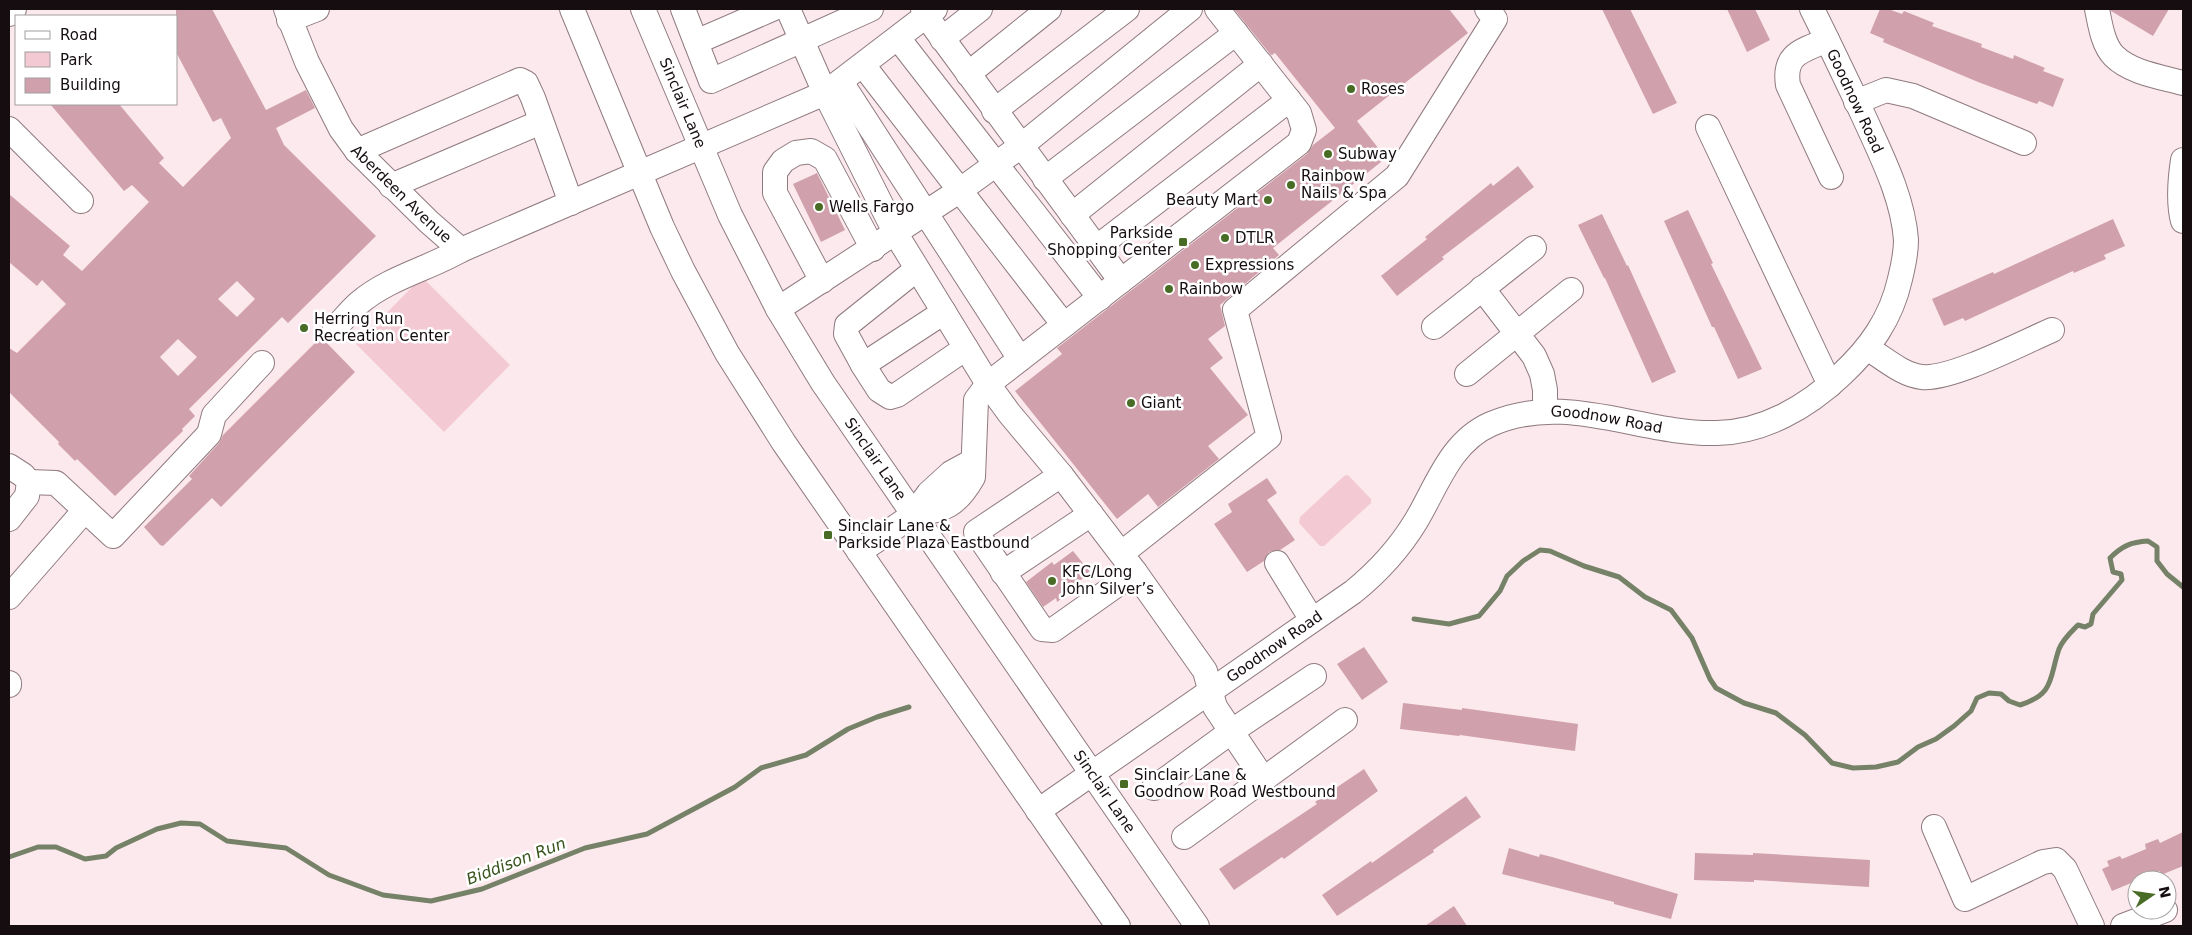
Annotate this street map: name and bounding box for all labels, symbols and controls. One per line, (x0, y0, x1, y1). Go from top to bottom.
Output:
legend (15, 15, 178, 105)
text: Road (60, 26, 98, 44)
street label: Goodnow Road (1823, 46, 1887, 156)
text: Park (60, 51, 93, 69)
street label: Sinclair Lane (656, 55, 710, 151)
text: Building (60, 76, 121, 94)
place label: Roses (1361, 80, 1405, 98)
marker: Roses (1345, 83, 1357, 95)
street label: Aberdeen Avenue (347, 141, 455, 247)
place label: Subway (1338, 145, 1397, 163)
marker: Subway (1322, 148, 1334, 160)
place label: Rainbow Nails & Spa (1301, 167, 1387, 202)
marker: Rainbow Nails & Spa (1285, 179, 1297, 191)
place label: Beauty Mart (1166, 191, 1258, 209)
marker: Beauty Mart (1262, 194, 1274, 206)
place label: Wells Fargo (829, 198, 914, 216)
marker: Wells Fargo (813, 201, 825, 213)
place label: Parkside Shopping Center (1047, 224, 1174, 259)
place label: DTLR (1235, 229, 1275, 247)
marker: DTLR (1219, 232, 1231, 244)
marker: Parkside Shopping Center (1177, 236, 1189, 248)
place label: Expressions (1205, 256, 1294, 274)
marker: Expressions (1189, 259, 1201, 271)
place label: Rainbow (1179, 280, 1243, 298)
marker: Rainbow (1163, 283, 1175, 295)
place label: Herring Run Recreation Center (314, 310, 450, 345)
marker: Herring Run Recreation Center (298, 322, 310, 334)
place label: Giant (1141, 394, 1181, 412)
marker: Giant (1125, 397, 1137, 409)
street label: Goodnow Road (1551, 403, 1664, 437)
street label: Sinclair Lane (841, 414, 910, 504)
place label: Sinclair Lane & Parkside Plaza Eastbound (838, 517, 1030, 552)
marker: Sinclair Lane & Parkside Plaza Eastbound (822, 529, 834, 541)
place label: KFC/Long John Silver’s (1061, 563, 1154, 598)
marker: KFC/Long John Silver’s (1046, 575, 1058, 587)
street label: Goodnow Road (1223, 607, 1326, 686)
street label: Sinclair Lane (1070, 747, 1139, 836)
place label: Sinclair Lane & Goodnow Road Westbound (1134, 766, 1336, 801)
marker: Sinclair Lane & Goodnow Road Westbound (1118, 778, 1130, 790)
water label: Biddison Run (464, 833, 568, 889)
north arrow (2127, 870, 2177, 920)
text: N (2156, 885, 2174, 900)

